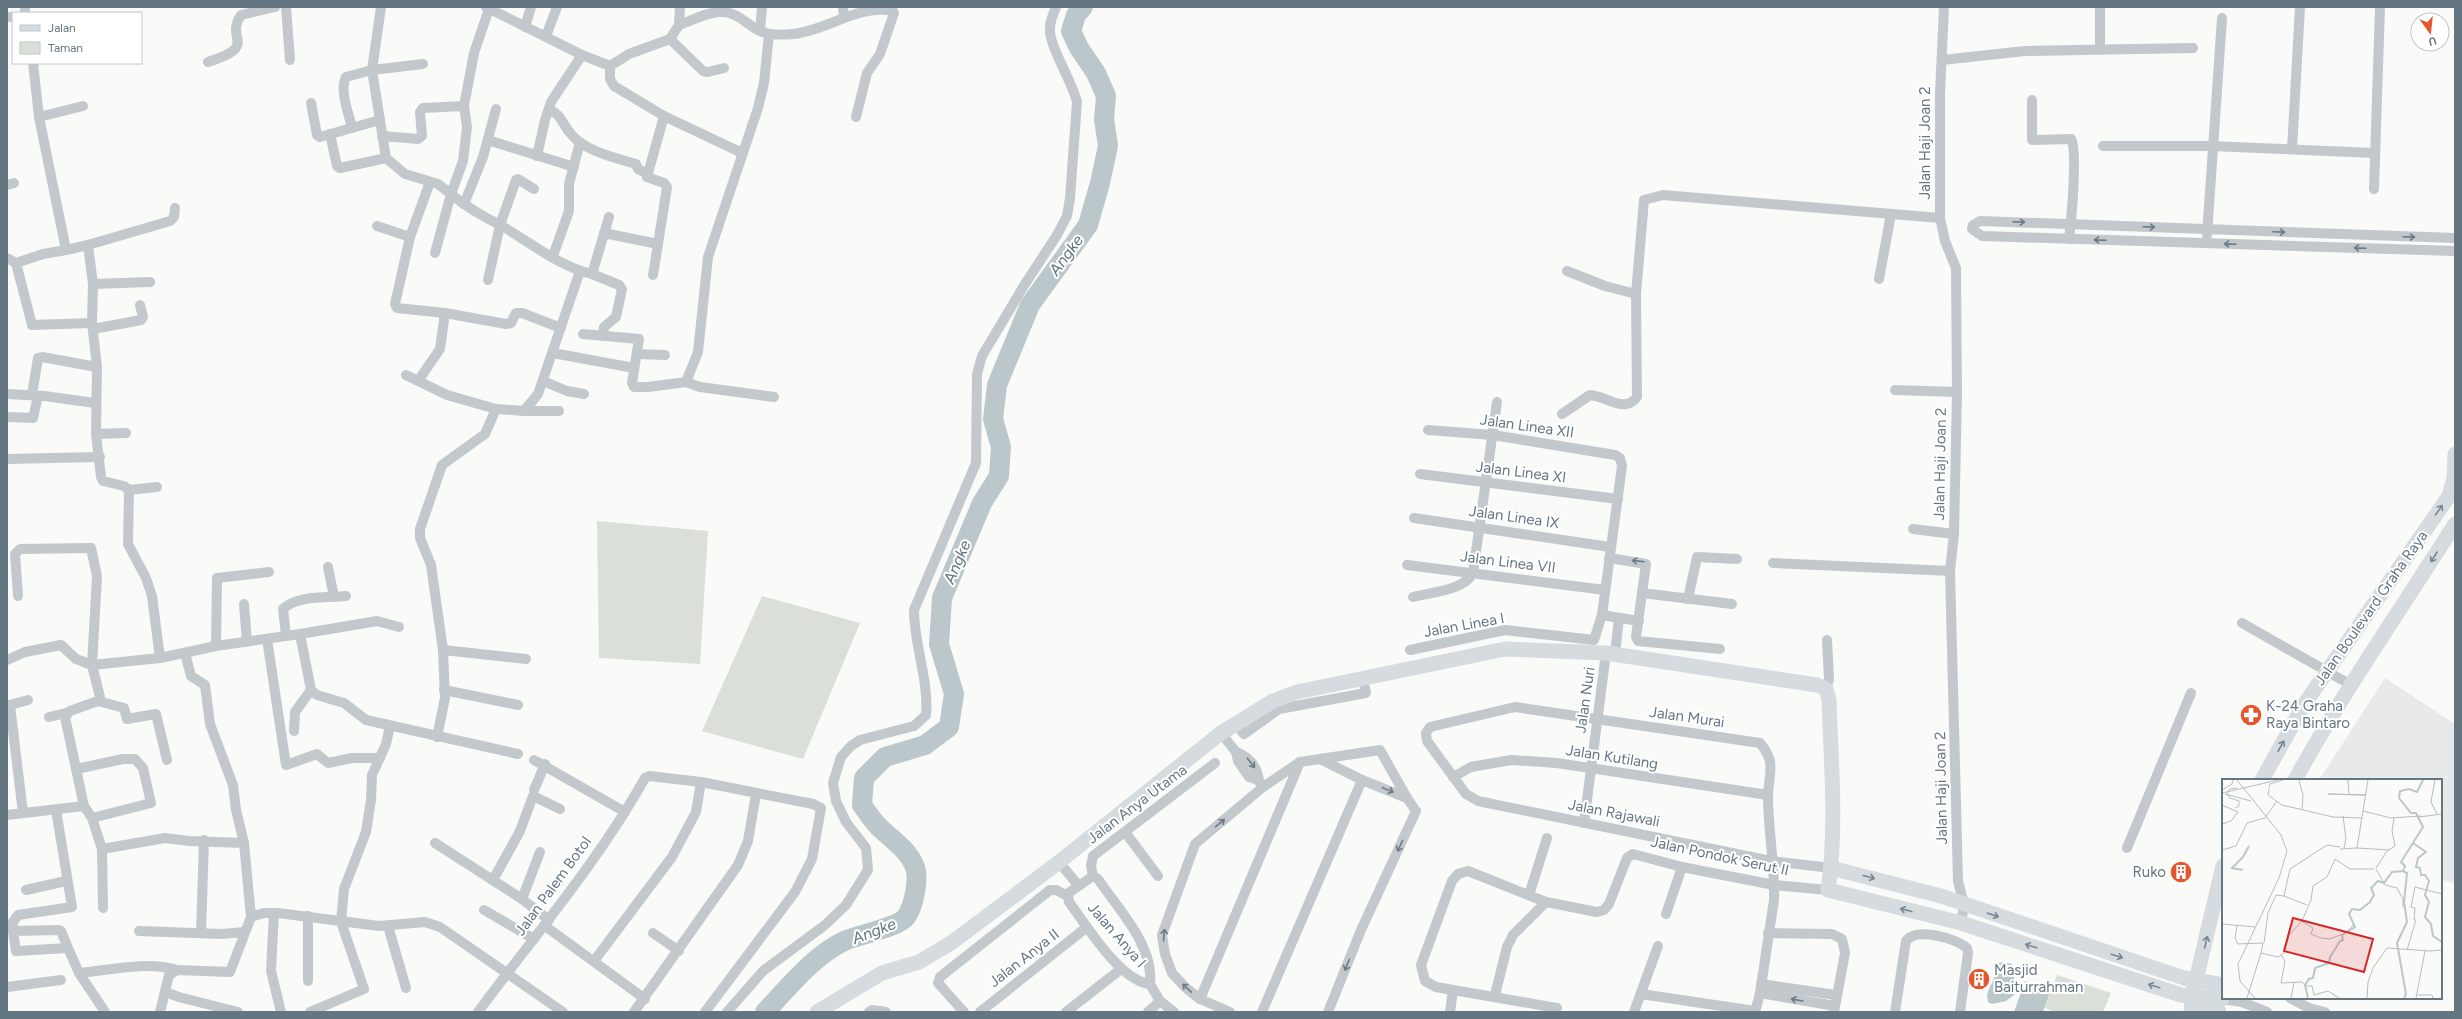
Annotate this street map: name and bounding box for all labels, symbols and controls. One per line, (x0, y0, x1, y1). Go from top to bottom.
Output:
legend (12, 12, 142, 64)
north arrow (2410, 12, 2450, 52)
text: Jalan (48, 21, 76, 35)
text: U (2427, 34, 2438, 49)
text: Taman (48, 41, 83, 55)
street label: Jalan Haji Joan 2 (1916, 86, 1934, 200)
one-way arrow (2012, 218, 2025, 226)
one-way arrow (2142, 223, 2155, 231)
one-way arrow (2272, 228, 2285, 235)
water label: Angke (1044, 231, 1087, 280)
one-way arrow (2402, 233, 2415, 240)
one-way arrow (2094, 236, 2107, 244)
one-way arrow (2224, 240, 2237, 248)
one-way arrow (2354, 244, 2367, 252)
street label: Jalan Haji Joan 2 (1930, 407, 1950, 521)
street label: Jalan Linea XII (1479, 410, 1575, 442)
street label: Jalan Linea XI (1475, 458, 1567, 486)
street label: Jalan Linea IX (1468, 502, 1561, 532)
one-way arrow (2435, 505, 2443, 516)
street label: Jalan Boulevard Graha Raya (2311, 527, 2431, 689)
water label: Angke (939, 537, 975, 588)
street label: Jalan Linea VII (1459, 547, 1557, 577)
one-way arrow (2430, 551, 2438, 562)
one-way arrow (1632, 557, 1645, 565)
street label: Jalan Linea I (1422, 609, 1506, 641)
street label: Jalan Nuri (1571, 666, 1599, 734)
place label: K-24 Graha Raya Bintaro (2266, 697, 2350, 732)
pharmacy icon: K-24 Graha Raya Bintaro (2238, 702, 2264, 728)
street label: Jalan Murai (1648, 703, 1726, 731)
street label: Jalan Haji Joan 2 (1931, 731, 1951, 845)
one-way arrow (2277, 740, 2285, 752)
street label: Jalan Kutilang (1565, 741, 1659, 773)
one-way arrow (1247, 758, 1255, 769)
street label: Jalan Anya Utama (1084, 761, 1190, 847)
inset map (2222, 779, 2442, 999)
one-way arrow (1382, 787, 1394, 795)
street label: Jalan Rajawali (1567, 795, 1661, 831)
one-way arrow (1215, 818, 1226, 827)
street label: Jalan Palem Botol (511, 833, 595, 939)
street label: Jalan Pondok Serut II (1649, 833, 1791, 879)
one-way arrow (1396, 840, 1403, 852)
building icon: Ruko (2168, 859, 2194, 885)
place label: Ruko (2132, 863, 2166, 881)
one-way arrow (1862, 874, 1875, 882)
street label: Jalan Anya I (1084, 899, 1150, 971)
one-way arrow (1900, 905, 1913, 913)
one-way arrow (1987, 912, 2000, 919)
water label: Angke (848, 914, 899, 948)
street label: Jalan Anya II (985, 925, 1063, 991)
one-way arrow (1160, 929, 1167, 942)
one-way arrow (2203, 936, 2210, 949)
one-way arrow (2024, 942, 2037, 949)
one-way arrow (2110, 952, 2122, 960)
one-way arrow (1342, 958, 1350, 970)
place label: Masjid Baiturrahman (1994, 961, 2083, 996)
building icon: Masjid Baiturrahman (1966, 966, 1992, 992)
one-way arrow (2148, 982, 2161, 989)
one-way arrow (1182, 983, 1192, 993)
one-way arrow (1791, 996, 1804, 1004)

